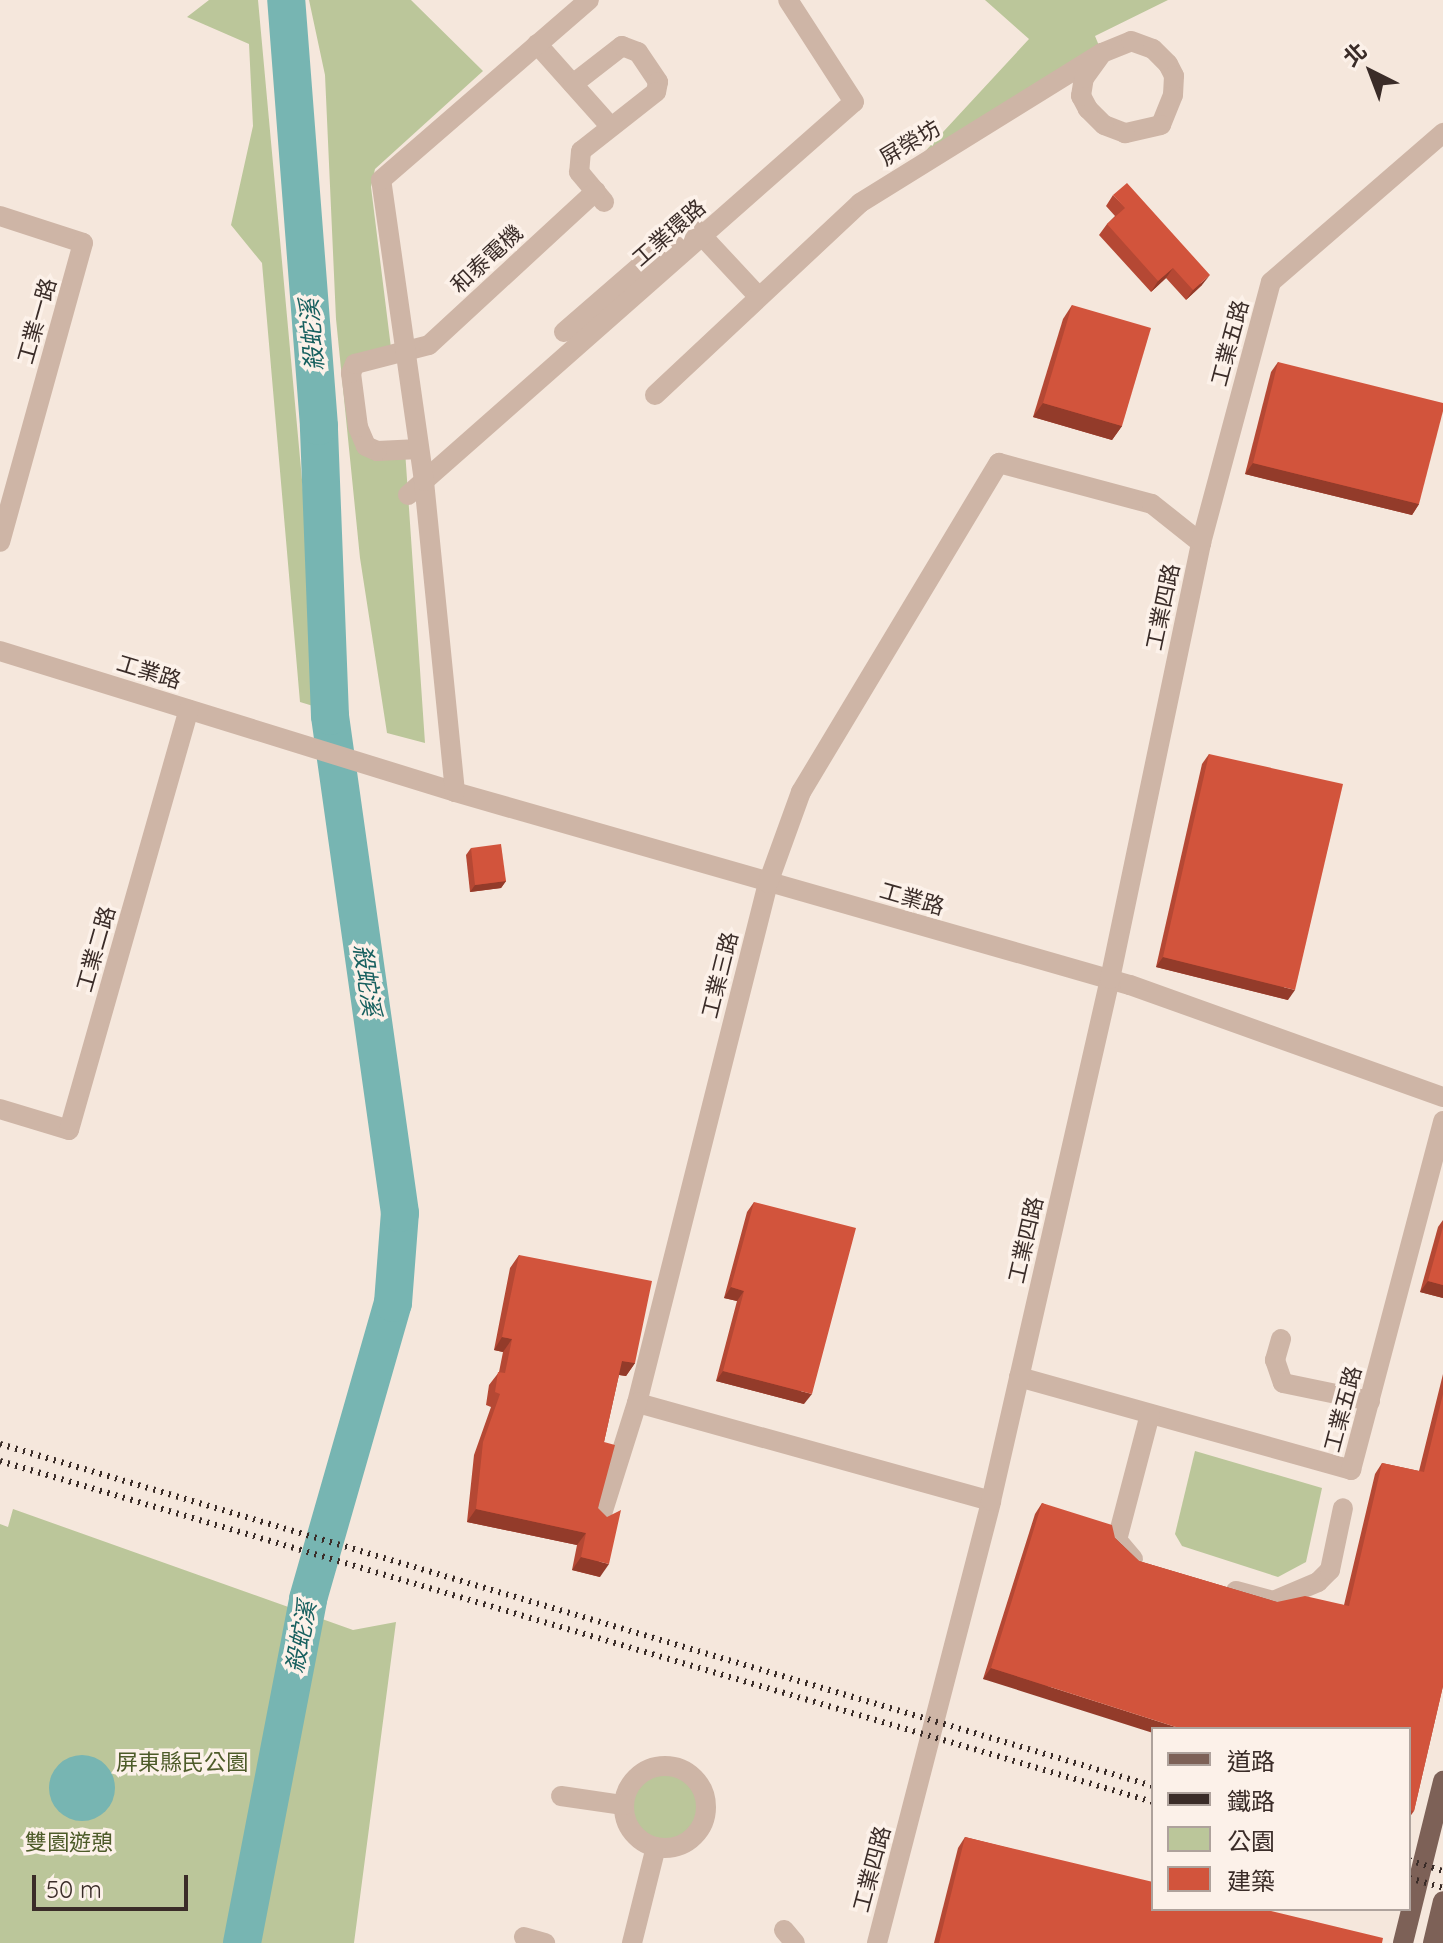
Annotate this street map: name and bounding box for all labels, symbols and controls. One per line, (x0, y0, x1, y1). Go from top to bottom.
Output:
north arrow (1331, 32, 1411, 112)
text: 北 (1337, 36, 1372, 72)
street label: 屏榮坊 (875, 115, 945, 171)
street label: 工業環路 (627, 194, 711, 272)
street label: 和泰電機 (446, 219, 528, 299)
street label: 工業一路 (12, 275, 62, 367)
street label: 工業五路 (1206, 297, 1254, 389)
water label: 殺蛇溪 (295, 298, 329, 372)
street label: 工業四路 (1141, 561, 1185, 653)
street label: 工業路 (114, 650, 184, 694)
street label: 工業路 (877, 877, 947, 921)
street label: 工業二路 (71, 903, 121, 995)
street label: 工業三路 (697, 929, 743, 1021)
water label: 殺蛇溪 (348, 942, 386, 1018)
street label: 工業四路 (1003, 1194, 1049, 1286)
street label: 工業五路 (1319, 1363, 1367, 1455)
water label: 殺蛇溪 (280, 1599, 322, 1675)
legend (1151, 1727, 1411, 1911)
text: 道路 (1227, 1746, 1275, 1776)
park label: 屏東縣民公園 (116, 1750, 248, 1776)
text: 鐵路 (1227, 1786, 1275, 1816)
street label: 工業四路 (848, 1823, 896, 1915)
text: 公園 (1227, 1826, 1275, 1856)
park label: 雙園遊憩 (25, 1830, 113, 1856)
scale bar (36, 1859, 192, 1909)
text: 建築 (1227, 1866, 1275, 1896)
text: 50 m (46, 1874, 102, 1904)

